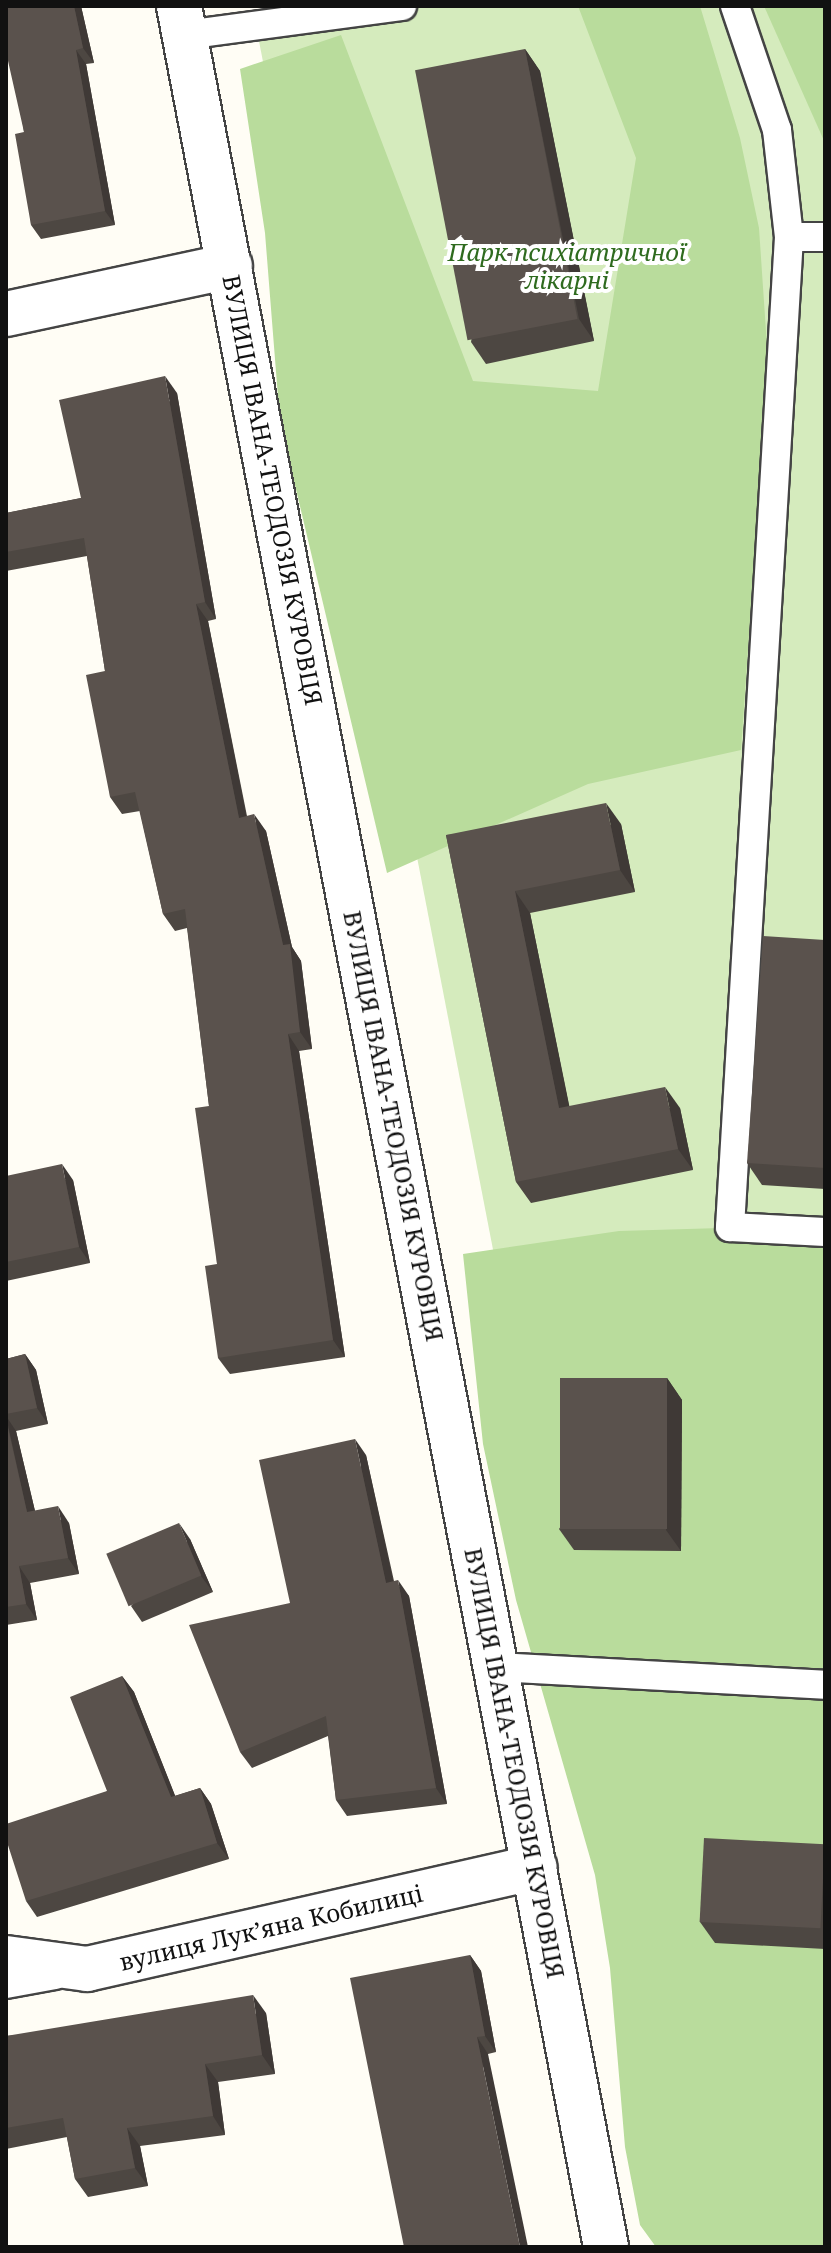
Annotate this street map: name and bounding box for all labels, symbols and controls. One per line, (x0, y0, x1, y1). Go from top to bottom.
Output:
park label: Парк психіатричної лікарні (448, 238, 686, 294)
street label: ВУЛИЦЯ ІВАНА-ТЕОДОЗІЯ КУРОВЦЯ (217, 272, 329, 708)
street label: ВУЛИЦЯ ІВАНА-ТЕОДОЗІЯ КУРОВЦЯ (338, 908, 450, 1344)
street label: ВУЛИЦЯ ІВАНА-ТЕОДОЗІЯ КУРОВЦЯ (459, 1545, 571, 1981)
street label: вулиця Лукʼяна Кобилиці (116, 1878, 426, 1976)

